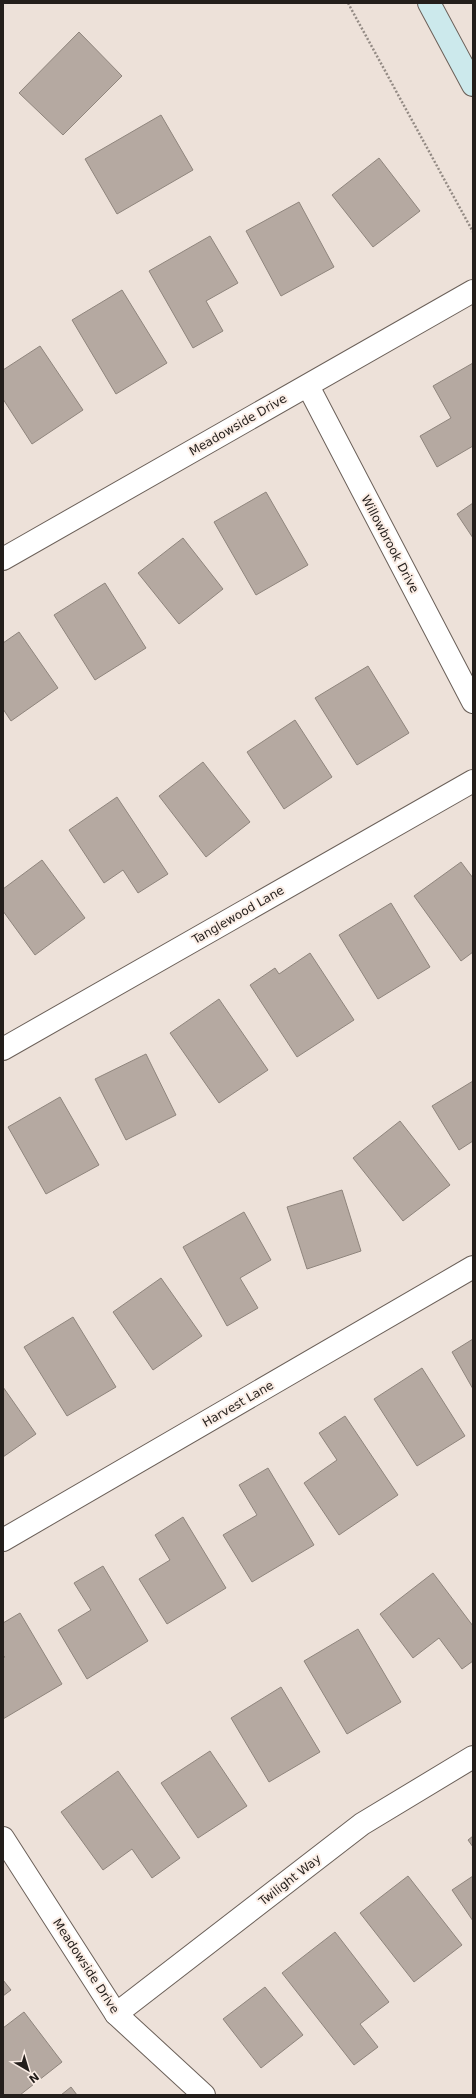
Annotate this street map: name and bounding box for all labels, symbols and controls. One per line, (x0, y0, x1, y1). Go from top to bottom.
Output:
street label: Meadowside Drive (187, 391, 289, 459)
street label: Willowbrook Drive (358, 493, 422, 595)
street label: Tanglewood Lane (189, 883, 286, 947)
street label: Harvest Lane (200, 1378, 276, 1430)
street label: Twilight Way (256, 1852, 324, 1909)
street label: Meadowside Drive (50, 1916, 122, 2016)
north arrow (8, 2050, 48, 2090)
text: N (26, 2070, 41, 2085)

